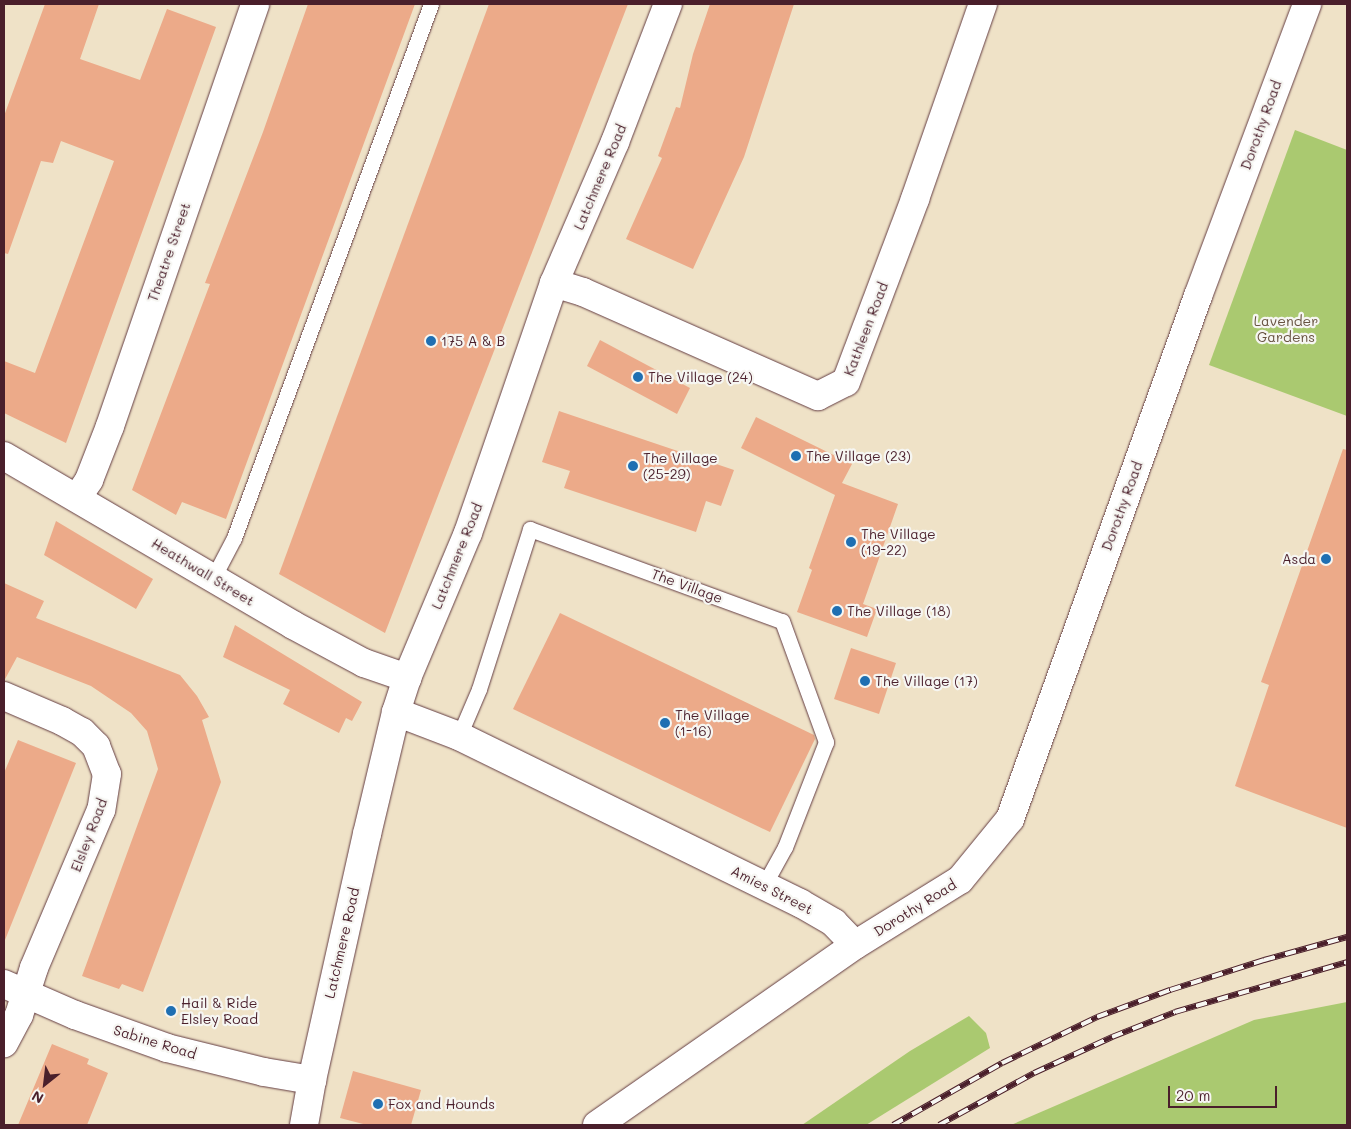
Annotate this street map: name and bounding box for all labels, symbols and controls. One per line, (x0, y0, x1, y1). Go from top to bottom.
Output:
street label: Dorothy Road (1237, 78, 1285, 172)
street label: Latchmere Road (570, 122, 630, 232)
street label: Theatre Street (144, 200, 194, 304)
street label: Kathleen Road (840, 280, 892, 378)
park label: Lavender Gardens (1254, 313, 1318, 346)
place label: 175 A & B (441, 333, 505, 349)
marker: 175 A & B (425, 335, 437, 347)
place label: The Village (24) (648, 369, 753, 385)
marker: The Village (24) (632, 371, 644, 383)
place label: The Village (23) (806, 448, 911, 464)
place label: The Village (25-29) (643, 450, 718, 482)
marker: The Village (23) (790, 450, 802, 462)
street label: Dorothy Road (1098, 459, 1146, 553)
marker: The Village (25-29) (627, 460, 639, 472)
street label: Latchmere Road (428, 500, 486, 612)
place label: The Village (19-22) (861, 526, 936, 558)
street label: Heathwall Street (148, 535, 258, 609)
marker: The Village (19-22) (845, 536, 857, 548)
place label: Asda (1282, 551, 1316, 567)
marker: Asda (1320, 553, 1332, 565)
street label: The Village (649, 565, 725, 607)
place label: The Village (18) (847, 603, 950, 619)
marker: The Village (18) (831, 605, 843, 617)
place label: The Village (17) (875, 673, 978, 689)
marker: The Village (17) (859, 675, 871, 687)
place label: The Village (1-16) (675, 707, 750, 740)
marker: The Village (1-16) (659, 717, 671, 729)
street label: Elsley Road (67, 796, 111, 874)
street label: Amies Street (728, 862, 816, 918)
street label: Dorothy Road (871, 876, 959, 940)
street label: Latchmere Road (321, 886, 363, 1000)
place label: Hail & Ride Elsley Road (181, 995, 258, 1028)
marker: Hail & Ride Elsley Road (165, 1005, 177, 1017)
street label: Sabine Road (112, 1021, 198, 1063)
north arrow (20, 1059, 70, 1109)
scale bar (1171, 1076, 1280, 1108)
text: 20 m (1176, 1085, 1210, 1105)
text: N (28, 1087, 47, 1108)
place label: Fox and Hounds (388, 1096, 495, 1112)
marker: Fox and Hounds (372, 1098, 384, 1110)

